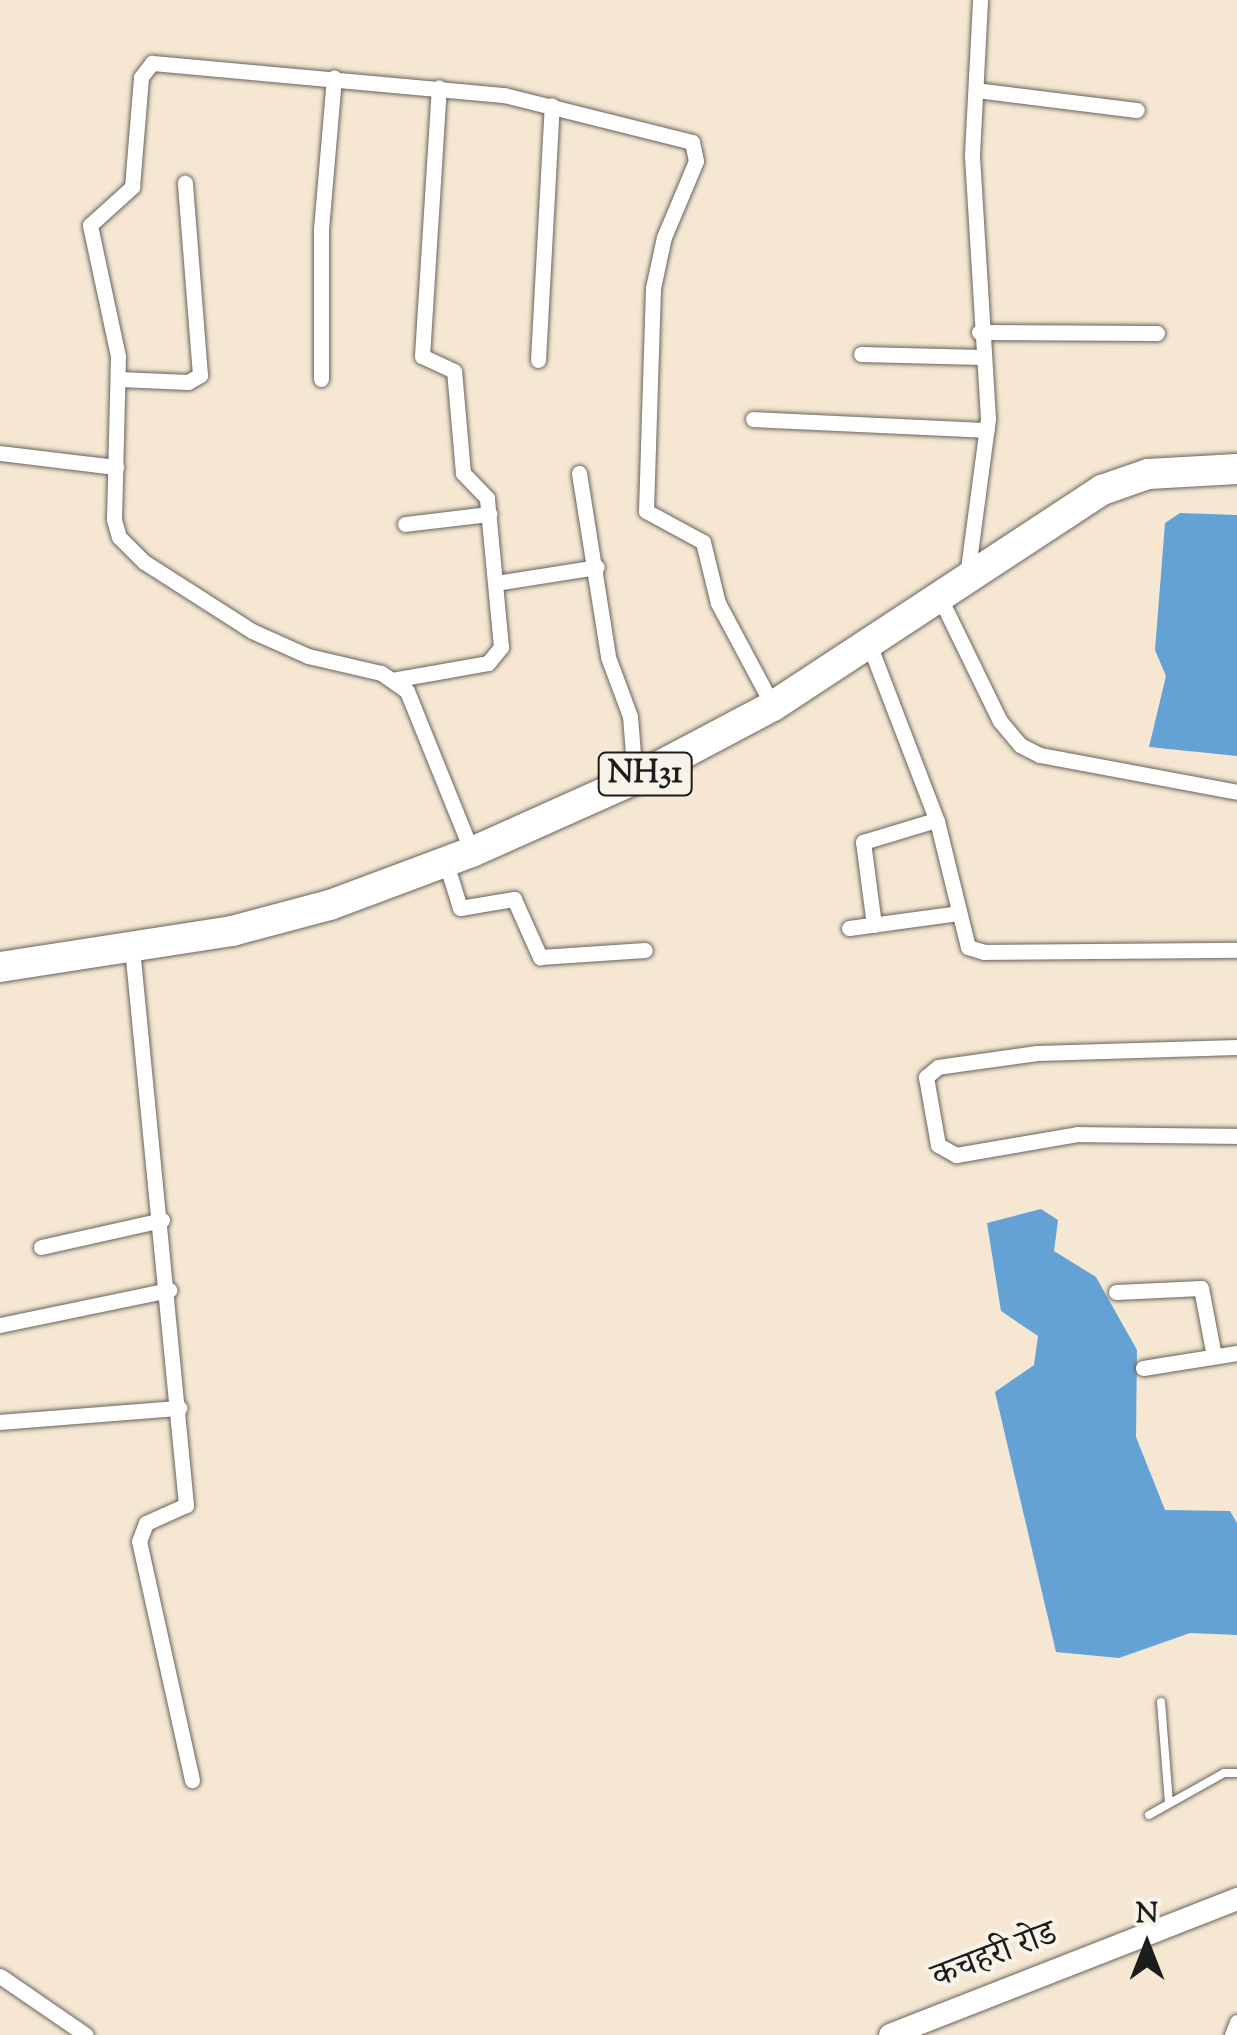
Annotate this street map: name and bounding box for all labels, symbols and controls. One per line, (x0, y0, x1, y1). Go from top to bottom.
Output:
road number: NH31 (598, 747, 692, 801)
north arrow (1097, 1895, 1197, 1995)
text: N (1136, 1895, 1158, 1935)
street label: कचहरी रोड (927, 1914, 1063, 2000)

